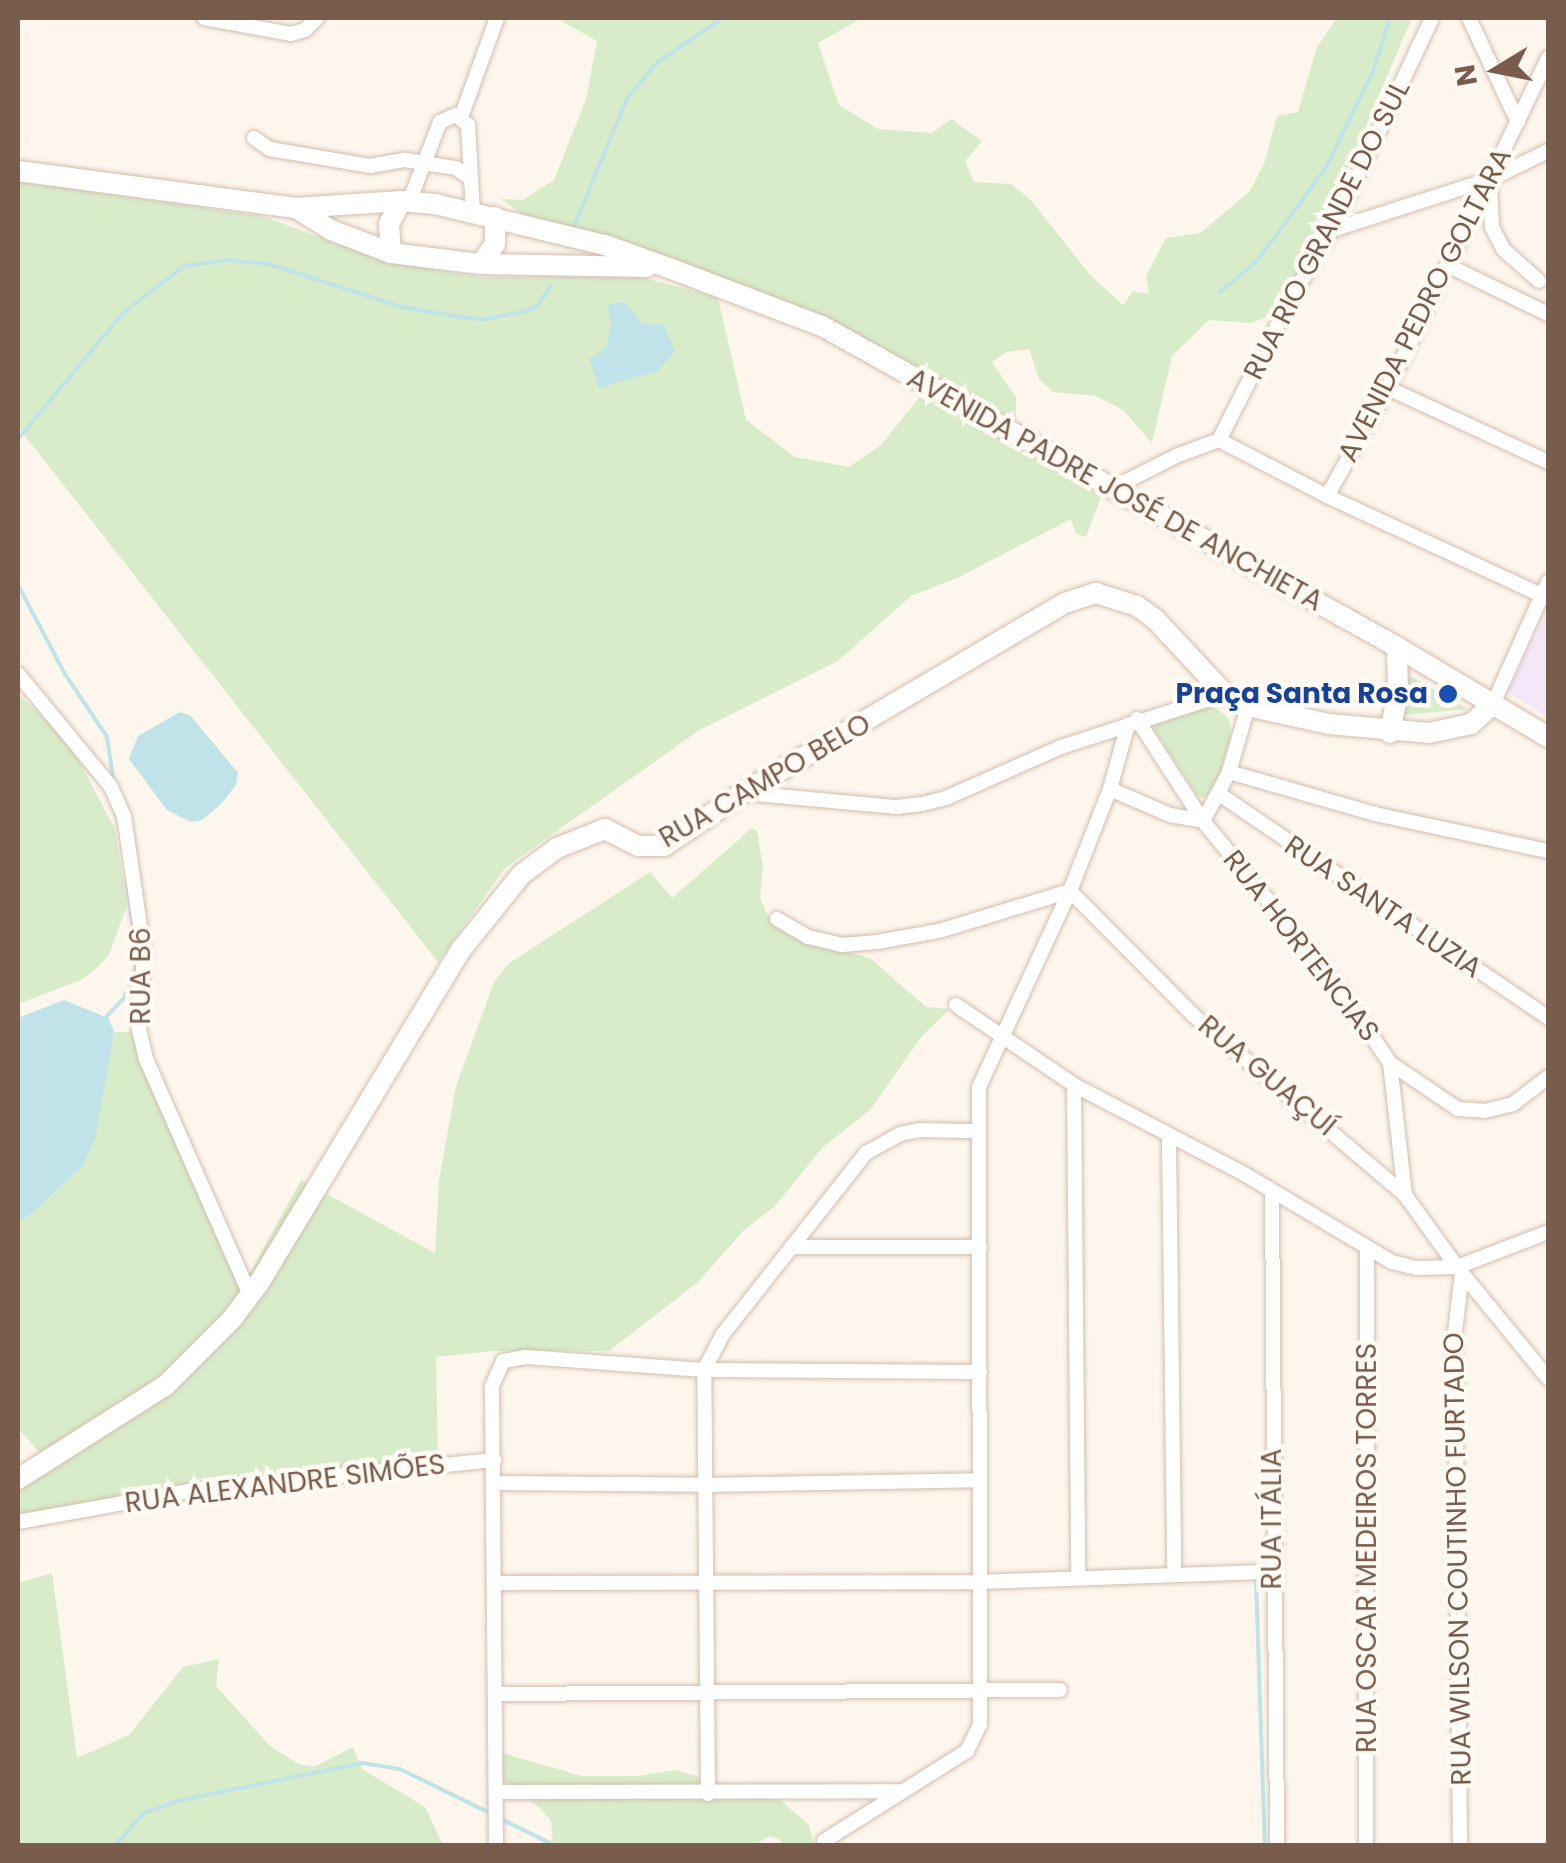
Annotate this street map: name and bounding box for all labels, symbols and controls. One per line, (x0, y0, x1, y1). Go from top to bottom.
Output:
north arrow (1446, 20, 1546, 120)
text: N (1445, 62, 1487, 89)
street label: RUA RIO GRANDE DO SUL (1237, 75, 1417, 385)
street label: AVENIDA PEDRO GOLTARA (1331, 143, 1519, 467)
street label: AVENIDA PADRE JOSÉ DE ANCHIETA (901, 361, 1329, 619)
place label: Praça Santa Rosa (1175, 677, 1428, 711)
marker: Praça Santa Rosa (1437, 683, 1459, 705)
street label: RUA CAMPO BELO (653, 707, 877, 855)
street label: RUA SANTA LUZIA (1278, 829, 1488, 985)
street label: RUA HORTENCIAS (1216, 844, 1386, 1048)
street label: RUA B6 (124, 927, 158, 1025)
street label: RUA GUAÇUÍ (1191, 1009, 1343, 1143)
street label: RUA WILSON COUTINHO FURTADO (1437, 1332, 1479, 1786)
street label: RUA OSCAR MEDEIROS TORRES (1350, 1343, 1384, 1753)
street label: RUA ALEXANDRE SIMÕES (123, 1448, 447, 1520)
street label: RUA ITÁLIA (1255, 1448, 1289, 1590)

